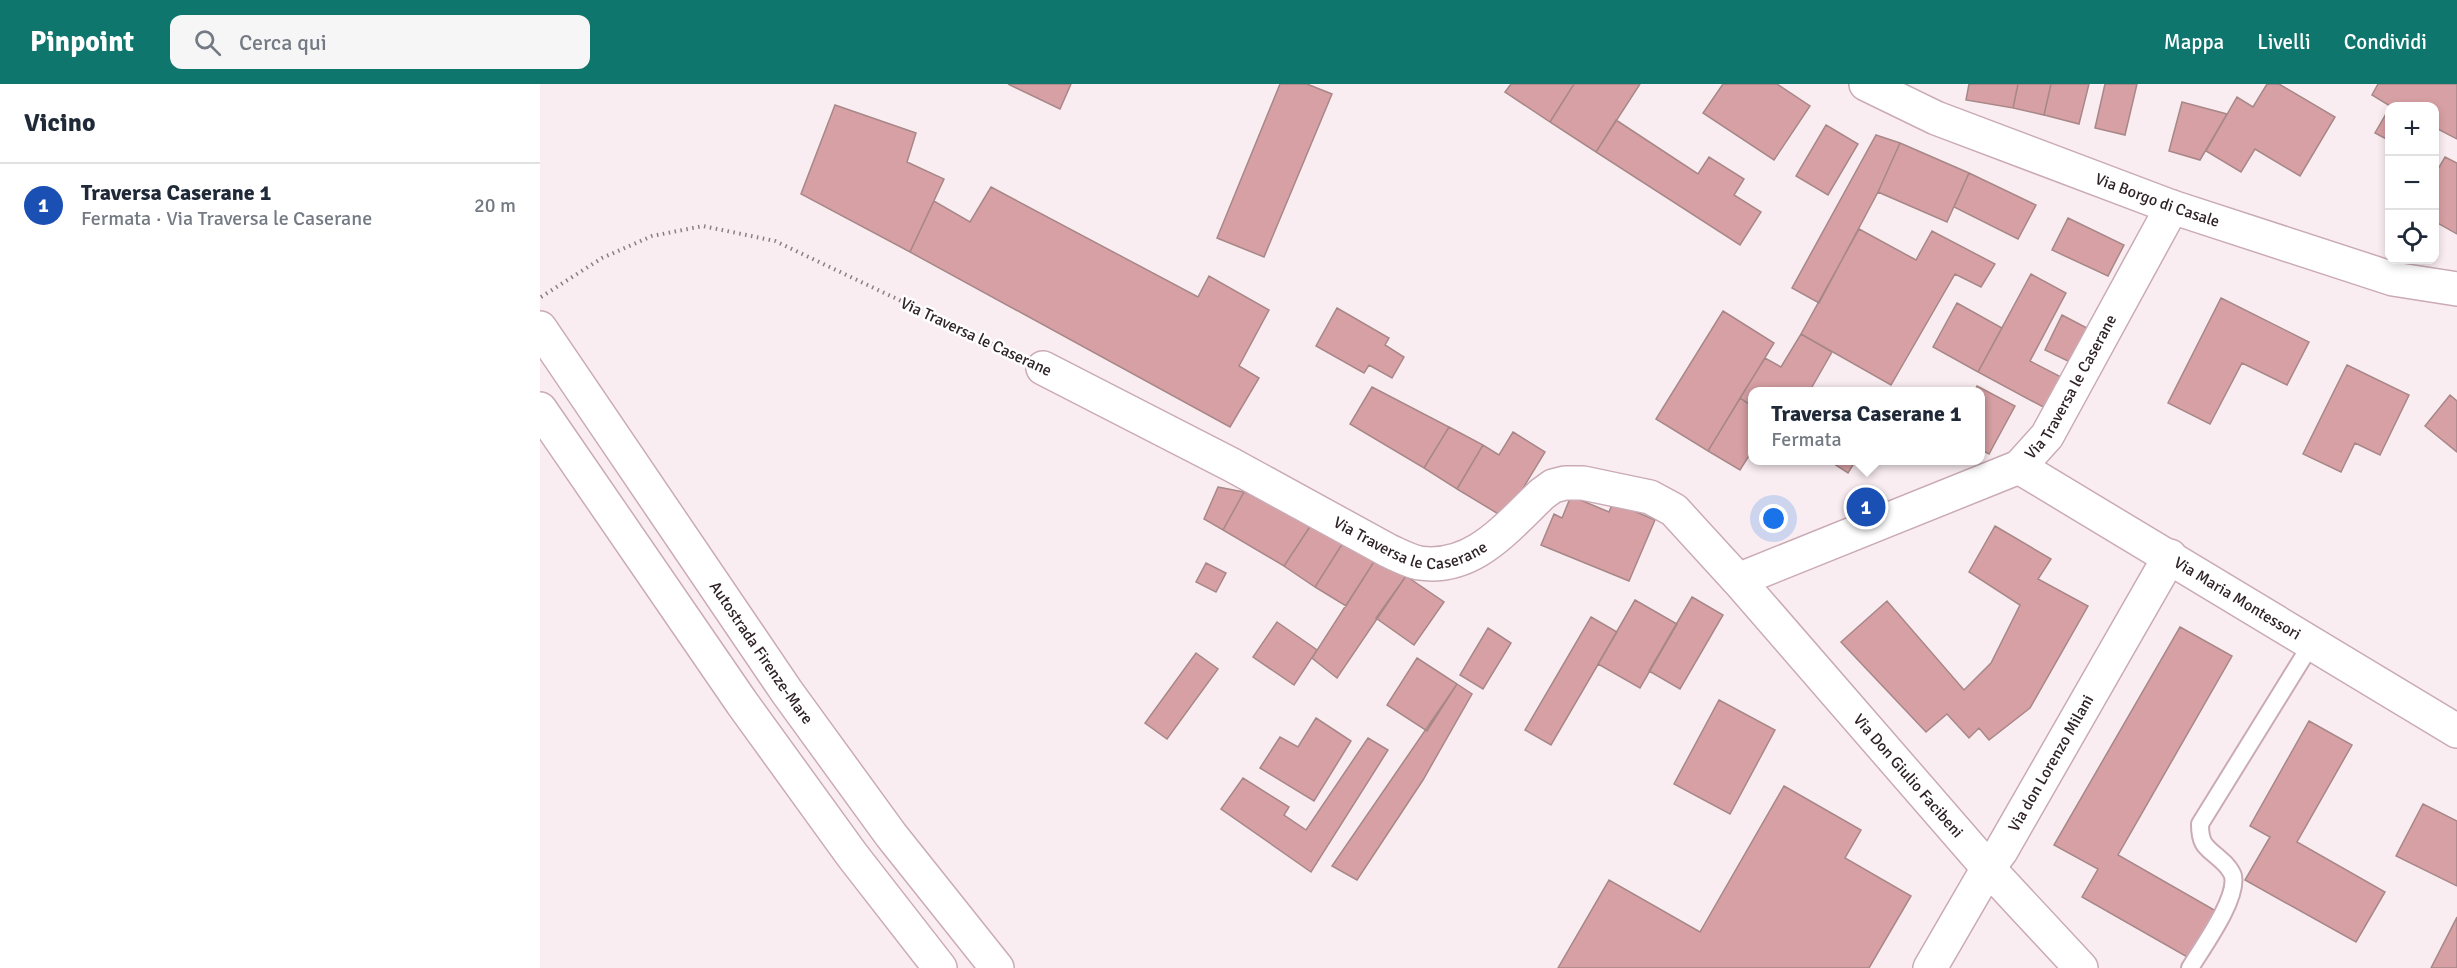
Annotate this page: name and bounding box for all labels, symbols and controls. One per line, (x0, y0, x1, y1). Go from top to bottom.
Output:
search box (170, 15, 590, 69)
text: Pinpoint (30, 25, 134, 59)
icon: search (191, 26, 224, 59)
text: Cerca qui (239, 29, 327, 56)
text: Mappa (2164, 29, 2224, 55)
text: Livelli (2257, 29, 2311, 55)
text: Condividi (2344, 29, 2427, 55)
map controls (2385, 102, 2439, 264)
button: + (2385, 102, 2439, 156)
text: Vicino (24, 107, 96, 139)
button: − (2385, 156, 2439, 210)
street label: Via Borgo di Casale (2092, 169, 2222, 232)
text: Traversa Caserane 1 (81, 179, 271, 206)
text: 1 (38, 193, 49, 218)
text: 20 m (474, 193, 516, 218)
text: Fermata · Via Traversa le Caserane (81, 206, 372, 231)
button: locate (2385, 210, 2439, 264)
street label: Via Traversa le Caserane (897, 293, 1055, 381)
street label: Via Traversa le Caserane (2021, 311, 2121, 464)
popup (1748, 387, 1985, 465)
text: Traversa Caserane 1 (1771, 400, 1962, 427)
text: Fermata (1771, 427, 1842, 452)
pin: 1 (1846, 484, 1886, 530)
your location (1759, 504, 1788, 533)
street label: Via Traversa le Caserane (1330, 512, 1491, 574)
street label: Via Maria Montessori (2170, 553, 2305, 645)
street label: Autostrada Firenze-Mare (705, 578, 817, 728)
street label: Via don Lorenzo Milani (2004, 691, 2098, 836)
street label: Via Don Giulio Facibeni (1849, 710, 1967, 842)

